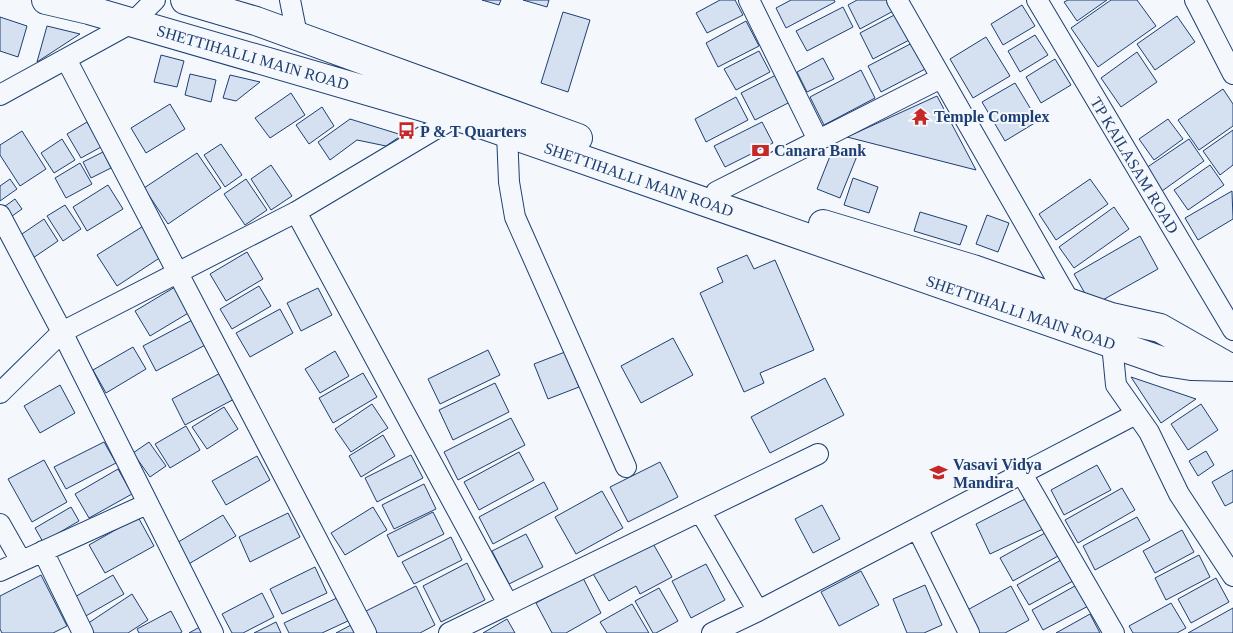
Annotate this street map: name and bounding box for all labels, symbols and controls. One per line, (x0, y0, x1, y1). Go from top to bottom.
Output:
street label: SHETTIHALLI MAIN ROAD (155, 22, 351, 93)
street label: TP KAILASAM ROAD (1087, 94, 1182, 236)
temple icon: Temple Complex (910, 106, 930, 126)
place label: Temple Complex (934, 108, 1049, 126)
bus stop icon: P & T Quarters (396, 121, 416, 141)
place label: P & T Quarters (420, 123, 527, 140)
street label: SHETTIHALLI MAIN ROAD (542, 139, 736, 220)
bank icon: Canara Bank (750, 140, 770, 160)
place label: Canara Bank (774, 142, 866, 159)
street label: SHETTIHALLI MAIN ROAD (924, 272, 1118, 353)
place label: Vasavi Vidya Mandira (953, 456, 1042, 491)
school or university icon: Vasavi Vidya Mandira (929, 463, 949, 483)

